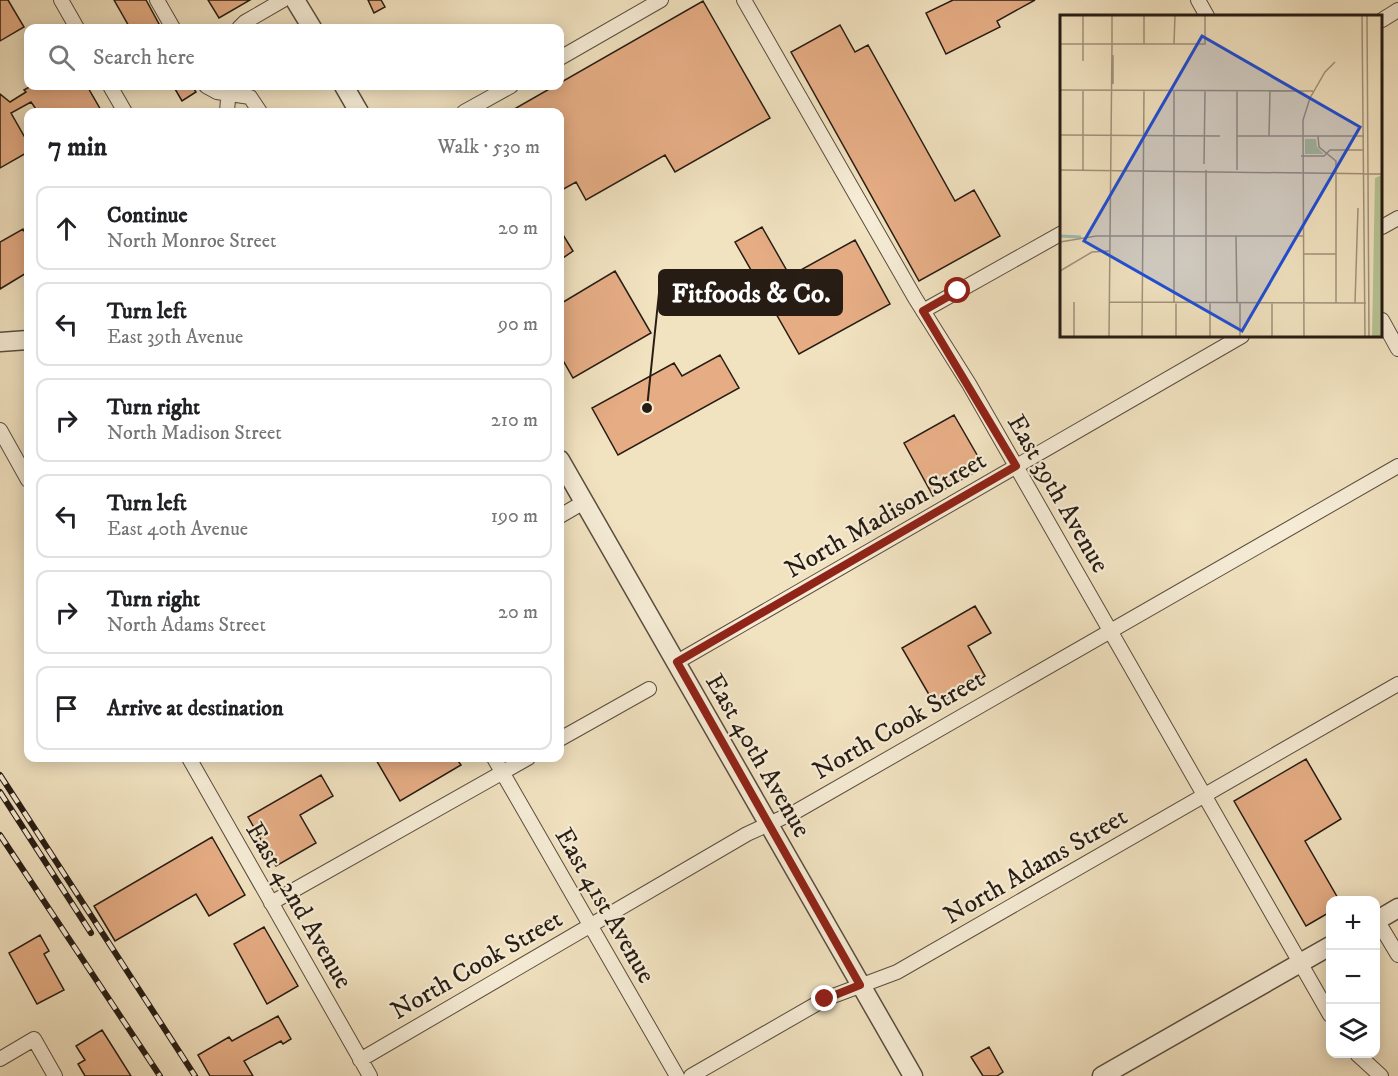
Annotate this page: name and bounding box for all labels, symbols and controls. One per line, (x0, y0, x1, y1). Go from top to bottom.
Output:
inset map (1060, 15, 1383, 338)
search box (24, 24, 564, 90)
icon: search (45, 41, 78, 74)
text: Search here (93, 44, 195, 71)
text: 7 min (48, 131, 107, 164)
text: Walk · 530 m (438, 135, 540, 160)
text: Continue (107, 202, 188, 229)
icon: ahead (50, 212, 83, 245)
text: 20 m (498, 216, 538, 241)
text: North Monroe Street (107, 229, 277, 254)
callout: Fitfoods & Co. (659, 270, 842, 315)
text: Fitfoods & Co. (671, 277, 831, 311)
route start (944, 277, 970, 303)
text: Turn left (107, 298, 187, 325)
icon: left (50, 308, 83, 341)
text: 90 m (498, 312, 538, 337)
text: East 39th Avenue (107, 325, 243, 350)
text: Turn right (107, 394, 200, 421)
icon: right (50, 404, 83, 437)
text: 210 m (491, 408, 538, 433)
street label: East 39th Avenue (999, 409, 1116, 579)
text: North Madison Street (107, 421, 282, 446)
street label: North Madison Street (779, 444, 992, 586)
text: Turn left (107, 490, 187, 517)
icon: left (50, 500, 83, 533)
text: 190 m (491, 504, 538, 529)
text: East 40th Avenue (107, 517, 248, 542)
text: Turn right (107, 586, 200, 613)
icon: right (50, 596, 83, 629)
text: 20 m (498, 600, 538, 625)
text: North Adams Street (107, 613, 266, 638)
street label: North Cook Street (807, 663, 991, 788)
street label: East 40th Avenue (698, 668, 818, 843)
icon: arrive (50, 692, 83, 725)
text: Arrive at destination (107, 695, 284, 722)
street label: North Adams Street (938, 800, 1133, 932)
street label: East 42nd Avenue (238, 817, 360, 995)
street label: East 41st Avenue (547, 822, 663, 989)
map controls (1326, 896, 1380, 1058)
button: + (1326, 896, 1380, 950)
street label: North Cook Street (385, 903, 569, 1028)
button: − (1326, 950, 1380, 1004)
route end (811, 985, 837, 1011)
button: layers (1326, 1004, 1380, 1058)

